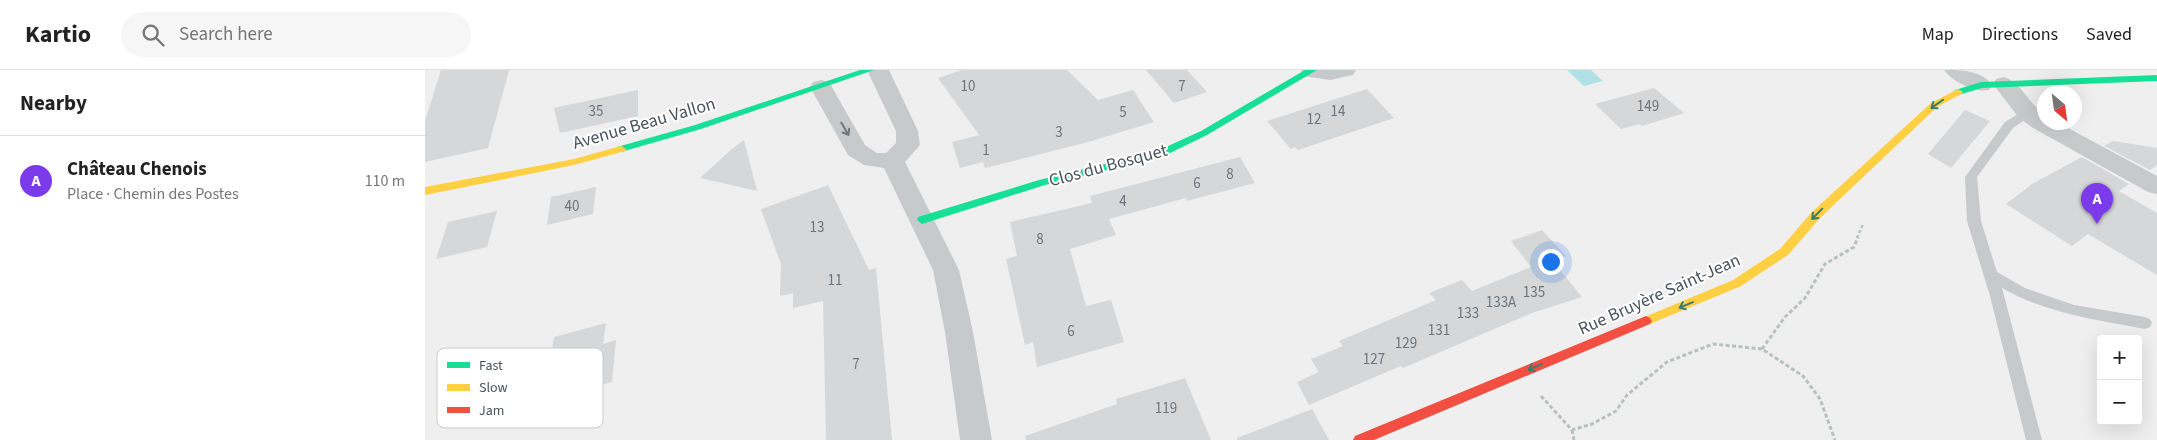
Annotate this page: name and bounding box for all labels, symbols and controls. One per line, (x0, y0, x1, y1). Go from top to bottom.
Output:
search box (121, 12, 471, 57)
text: Kartio (25, 17, 91, 52)
icon: search (139, 21, 167, 49)
text: Search here (179, 21, 273, 48)
text: Map (1922, 22, 1954, 47)
text: Directions (1982, 22, 2058, 47)
text: Saved (2086, 22, 2132, 47)
house number: 10 (961, 76, 975, 97)
house number: 7 (1178, 76, 1186, 97)
north arrow (2037, 85, 2082, 130)
text: Nearby (20, 88, 87, 118)
street label: Avenue Beau Vallon (570, 91, 718, 156)
house number: 149 (1637, 96, 1659, 117)
one-way arrow (1930, 99, 1944, 109)
house number: 35 (589, 101, 603, 122)
house number: 14 (1331, 101, 1346, 122)
house number: 5 (1119, 102, 1127, 123)
house number: 12 (1307, 109, 1321, 130)
one-way arrow (840, 121, 850, 136)
house number: 3 (1055, 122, 1063, 143)
street label: Clos du Bosquet (1046, 138, 1170, 193)
house number: 1 (982, 140, 990, 161)
text: Château Chenois (67, 156, 207, 183)
house number: 8 (1226, 164, 1234, 185)
text: A (31, 170, 41, 192)
text: 110 m (365, 170, 405, 192)
house number: 6 (1193, 173, 1201, 194)
text: Place · Chemin des Postes (67, 183, 239, 205)
pin: A (2081, 183, 2113, 224)
house number: 4 (1119, 191, 1127, 212)
house number: 40 (565, 196, 579, 217)
one-way arrow (1811, 208, 1823, 221)
house number: 13 (810, 217, 824, 238)
house number: 8 (1036, 229, 1044, 250)
street label: Rue Bruyère Saint-Jean (1574, 247, 1744, 341)
your location (1538, 249, 1564, 275)
house number: 11 (828, 270, 842, 291)
house number: 135 (1523, 282, 1545, 303)
house number: 133A (1486, 292, 1517, 313)
one-way arrow (1679, 301, 1694, 311)
house number: 133 (1457, 303, 1479, 324)
house number: 131 (1428, 320, 1450, 341)
house number: 6 (1067, 321, 1075, 342)
house number: 129 (1395, 333, 1417, 354)
map controls (2097, 335, 2142, 425)
button: + (2097, 335, 2142, 380)
legend (437, 348, 603, 428)
house number: 127 (1363, 349, 1385, 370)
house number: 7 (852, 354, 860, 375)
text: Fast (479, 356, 503, 376)
one-way arrow (1528, 362, 1543, 372)
text: Slow (479, 378, 508, 398)
button: − (2097, 380, 2142, 425)
house number: 119 (1155, 398, 1177, 419)
text: Jam (479, 401, 504, 421)

